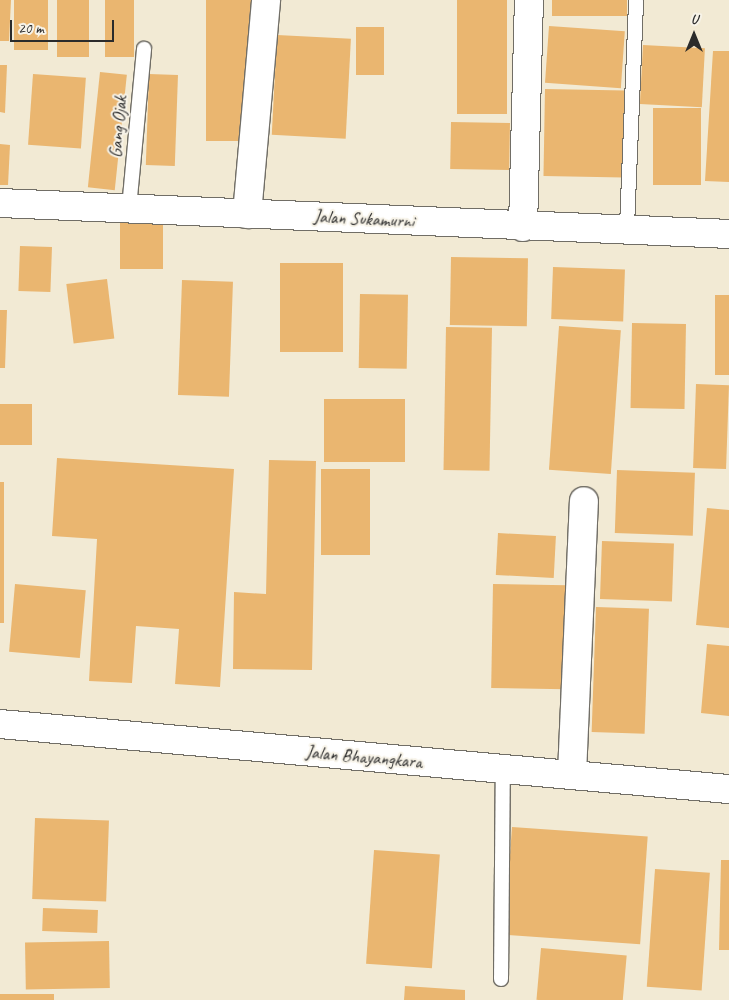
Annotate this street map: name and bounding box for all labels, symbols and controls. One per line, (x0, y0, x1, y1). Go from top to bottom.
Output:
scale bar (12, 10, 116, 42)
north arrow (669, 10, 719, 60)
text: U (691, 11, 697, 28)
text: 20 m (18, 19, 44, 38)
street label: Gang Ojak (105, 95, 131, 159)
street label: Jalan Sukamurni (313, 206, 415, 232)
street label: Jalan Bhayangkara (304, 741, 424, 773)

